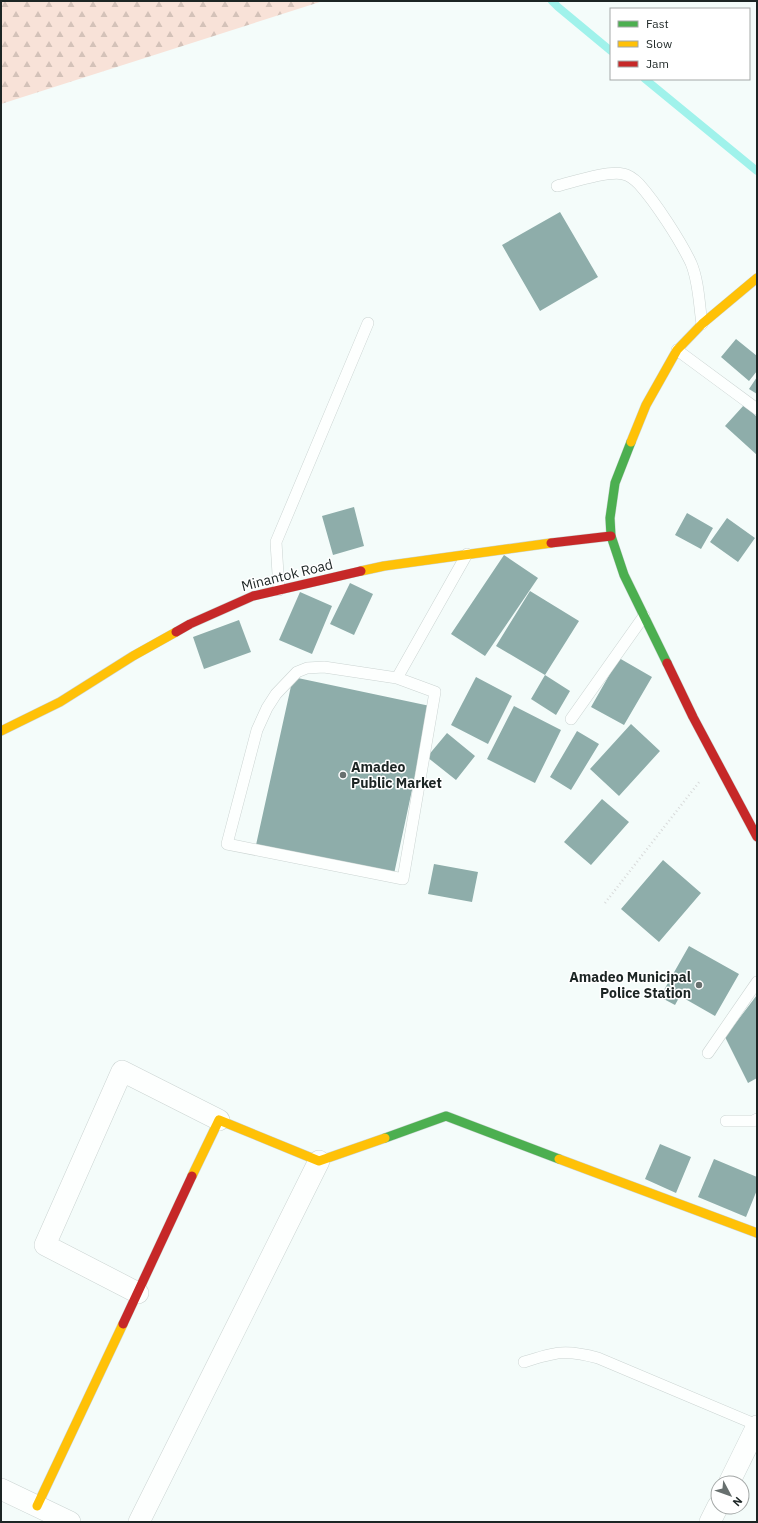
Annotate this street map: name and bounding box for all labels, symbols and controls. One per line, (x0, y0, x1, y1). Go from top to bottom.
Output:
legend (610, 8, 750, 80)
text: Fast (646, 16, 669, 31)
text: Slow (646, 36, 672, 51)
text: Jam (646, 56, 669, 71)
street label: Minantok Road (239, 555, 335, 595)
place label: Amadeo Public Market (351, 758, 442, 792)
marker: Amadeo Public Market (338, 770, 348, 780)
place label: Amadeo Municipal Police Station (569, 968, 691, 1002)
marker: Amadeo Municipal Police Station (694, 980, 704, 990)
north arrow (710, 1475, 750, 1515)
text: N (730, 1494, 745, 1509)

